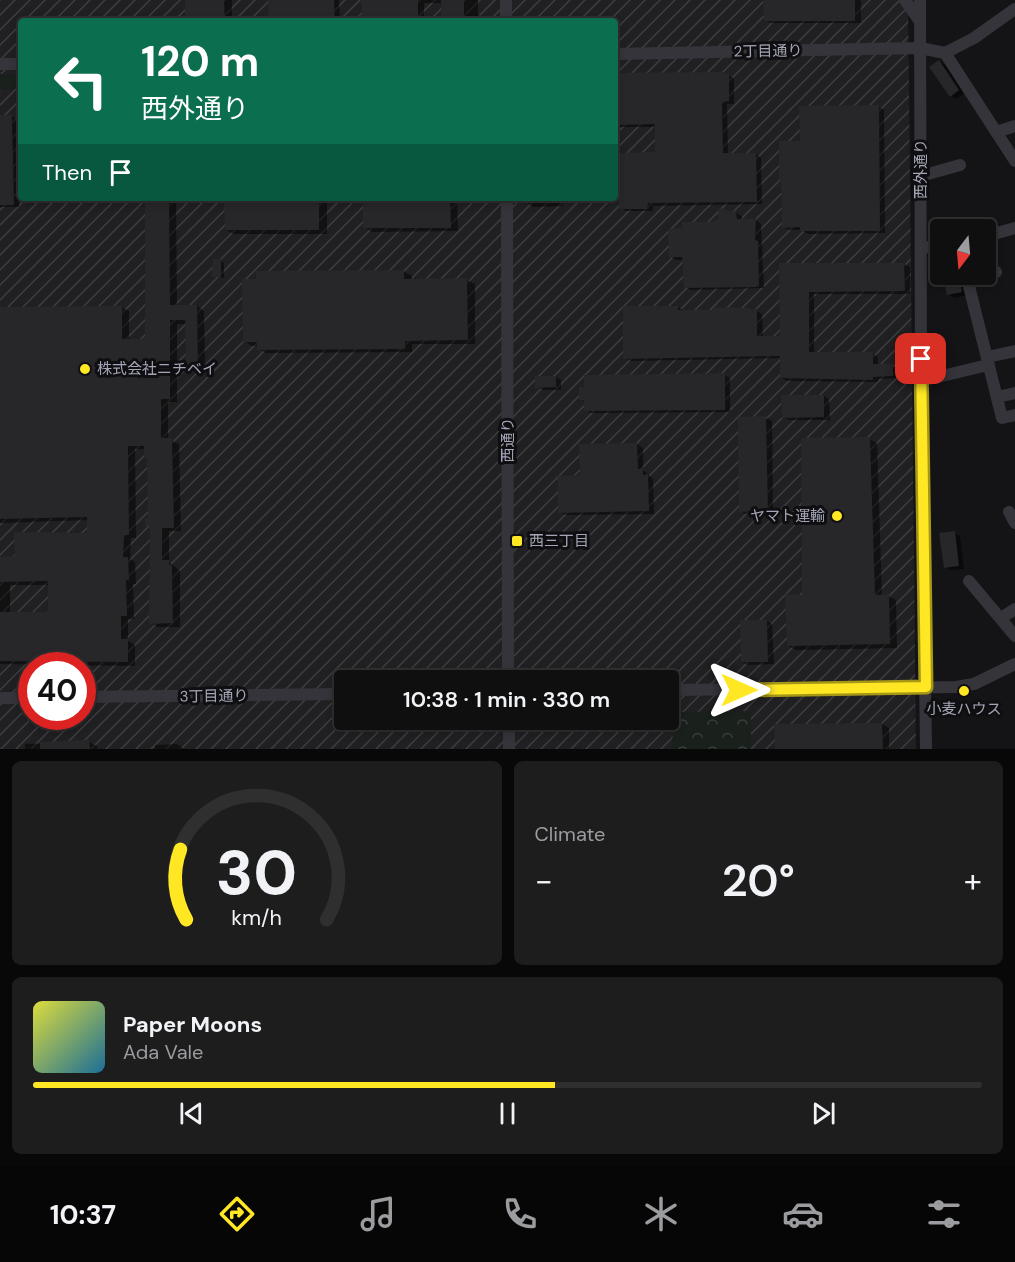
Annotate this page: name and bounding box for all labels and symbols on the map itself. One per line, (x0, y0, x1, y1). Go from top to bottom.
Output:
street label: 2丁目通り (734, 40, 802, 62)
street label: 西外通り (911, 139, 931, 199)
north arrow (930, 219, 996, 285)
pin (895, 333, 946, 384)
place label: 株式会社ニチベイ (97, 359, 217, 379)
marker: 株式会社ニチベイ (78, 362, 92, 376)
street label: 西通り (498, 417, 518, 463)
place label: ヤマト運輸 (750, 506, 825, 526)
marker: ヤマト運輸 (830, 509, 844, 523)
place label: 西三丁目 (529, 531, 589, 551)
marker: 西三丁目 (510, 534, 524, 548)
speed limit sign: 40 (18, 652, 96, 730)
position arrow (707, 658, 771, 722)
marker: 小麦ハウス (957, 684, 971, 698)
street label: 3丁目通り (179, 685, 249, 707)
place label: 小麦ハウス (926, 699, 1002, 719)

